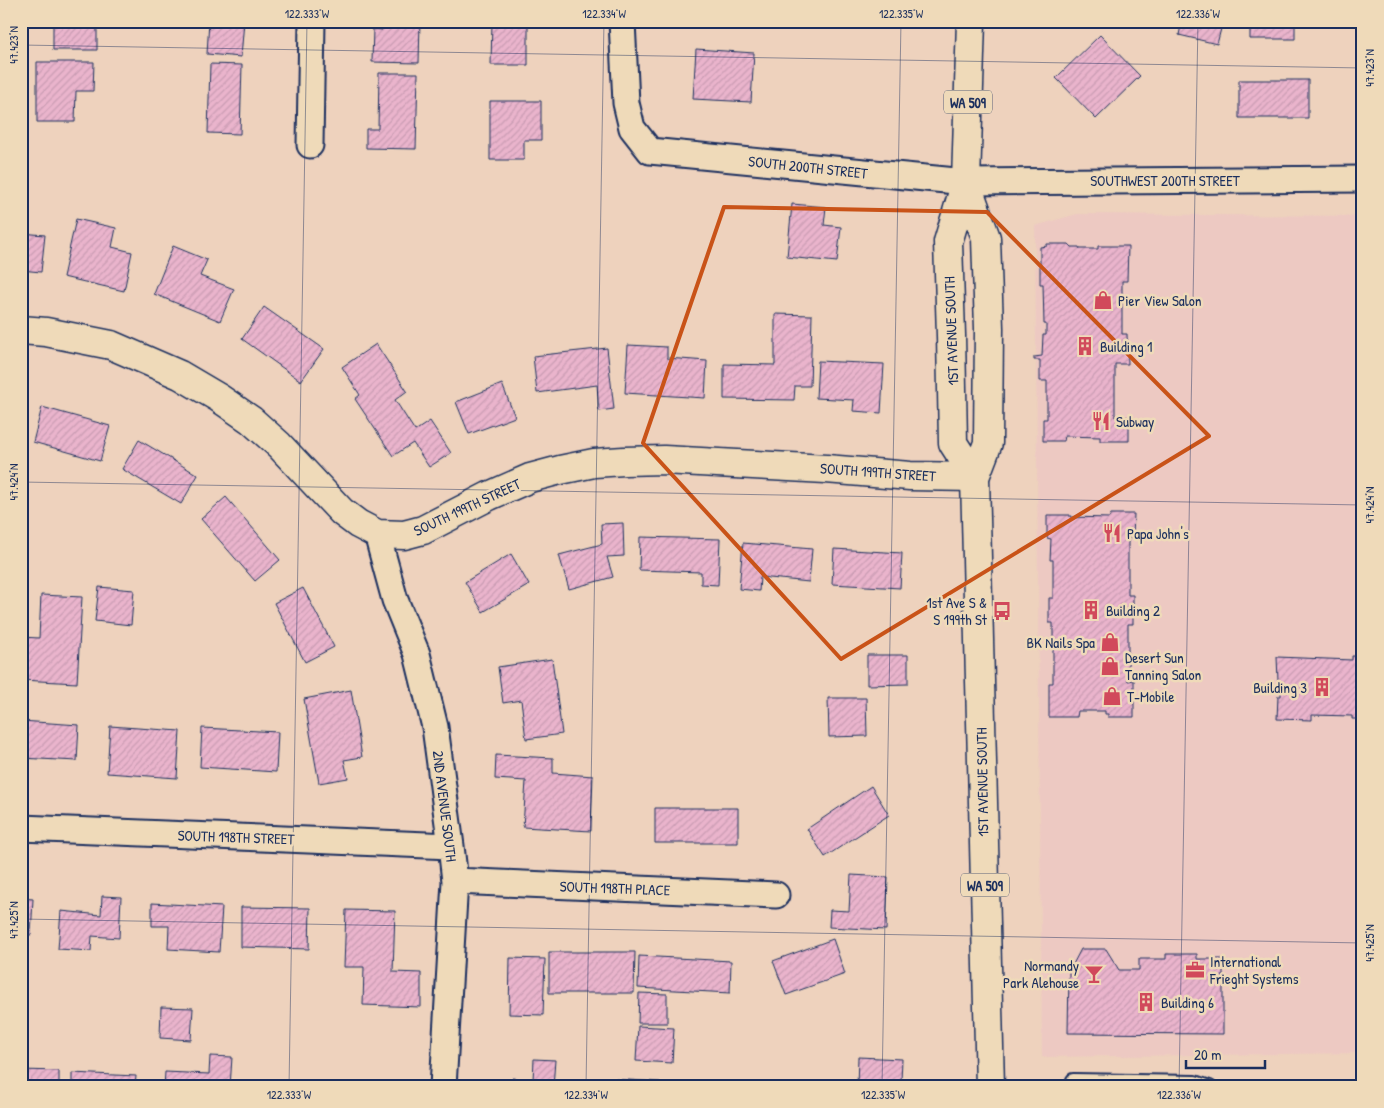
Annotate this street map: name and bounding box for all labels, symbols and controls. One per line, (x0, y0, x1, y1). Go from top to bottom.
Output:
text: 122.333°W (285, 5, 330, 22)
text: 122.334°W (582, 5, 626, 22)
text: 122.335°W (879, 5, 924, 22)
text: 122.336°W (1176, 5, 1221, 22)
text: 47.423°N (5, 26, 22, 64)
text: 47.423°N (1361, 49, 1378, 87)
road number: WA 509 (944, 90, 992, 114)
street label: SOUTH 200TH STREET (747, 150, 870, 184)
street label: SOUTHWEST 200TH STREET (1090, 170, 1241, 191)
street label: 1ST AVENUE SOUTH (939, 276, 963, 386)
shop icon: Pier View Salon (1092, 289, 1114, 311)
place label: Pier View Salon (1118, 290, 1202, 311)
building icon: Building 1 (1074, 335, 1096, 357)
place label: Building 1 (1100, 336, 1153, 357)
restaurant icon: Subway (1090, 410, 1112, 432)
place label: Subway (1116, 411, 1154, 432)
street label: SOUTH 199TH STREET (819, 457, 938, 487)
text: 47.424°N (5, 464, 22, 500)
street label: SOUTH 199TH STREET (410, 473, 525, 541)
text: 47.424°N (1361, 487, 1378, 523)
restaurant icon: Papa John's (1101, 522, 1123, 544)
place label: Papa John's (1127, 523, 1189, 544)
place label: 1st Ave S & S 199th St (926, 592, 988, 630)
building icon: Building 2 (1080, 599, 1102, 621)
bus stop icon: 1st Ave S & S 199th St (991, 600, 1013, 622)
place label: Building 2 (1106, 600, 1160, 621)
shop icon: BK Nails Spa (1099, 631, 1121, 653)
place label: BK Nails Spa (1026, 632, 1095, 653)
place label: Desert Sun Tanning Salon (1125, 647, 1202, 685)
shop icon: Desert Sun Tanning Salon (1099, 655, 1121, 677)
building icon: Building 3 (1311, 676, 1333, 698)
place label: Building 3 (1253, 677, 1307, 698)
shop icon: T-Mobile (1101, 685, 1123, 707)
place label: T-Mobile (1127, 686, 1175, 707)
street label: 1ST AVENUE SOUTH (971, 727, 993, 837)
street label: 2ND AVENUE SOUTH (428, 749, 462, 863)
street label: SOUTH 198TH STREET (177, 824, 296, 850)
road number: WA 509 (961, 874, 1009, 896)
street label: SOUTH 198TH PLACE (559, 876, 671, 900)
text: 47.425°N (5, 901, 22, 939)
text: 47.425°N (1361, 924, 1378, 962)
place label: International Frieght Systems (1209, 951, 1299, 989)
place label: Normandy Park Alehouse (1003, 955, 1079, 993)
office icon: International Frieght Systems (1184, 959, 1206, 981)
bar icon: Normandy Park Alehouse (1083, 963, 1105, 985)
building icon: Building 6 (1135, 991, 1157, 1013)
place label: Building 6 (1161, 992, 1214, 1013)
scale bar (1186, 1038, 1265, 1070)
text: 20 m (1194, 1044, 1221, 1065)
text: 122.333°W (267, 1086, 312, 1103)
text: 122.334°W (564, 1086, 608, 1103)
text: 122.335°W (861, 1086, 906, 1103)
text: 122.336°W (1157, 1086, 1202, 1103)

